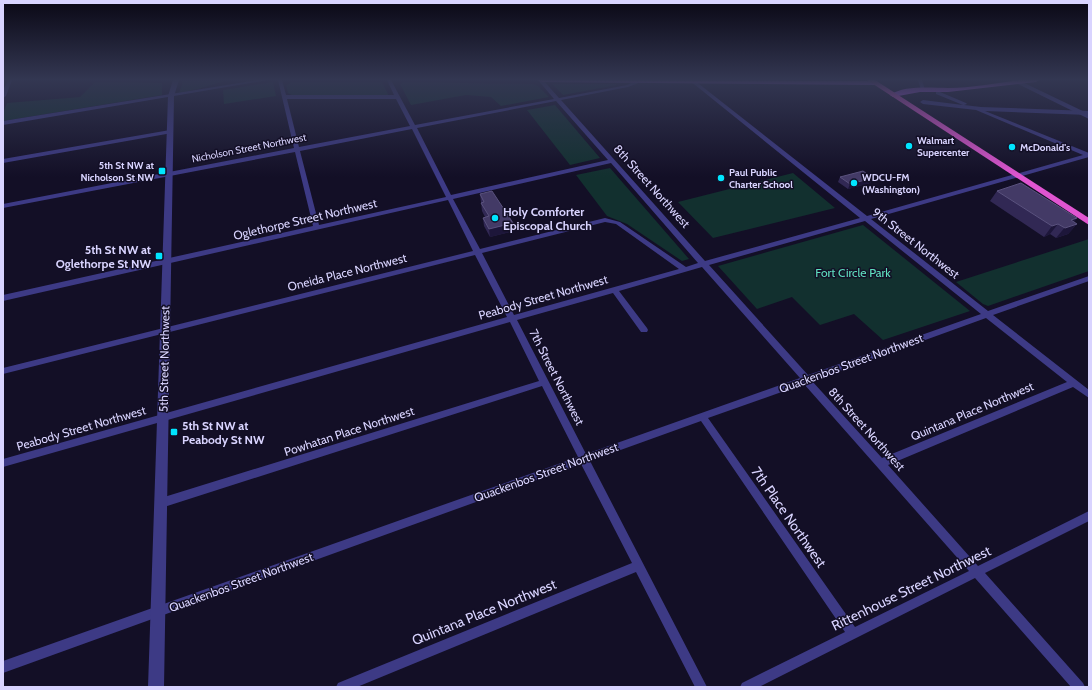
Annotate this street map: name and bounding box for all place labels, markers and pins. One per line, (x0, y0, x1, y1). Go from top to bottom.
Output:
place label: Walmart Supercenter (917, 134, 970, 159)
marker: Walmart Supercenter (904, 141, 914, 151)
place label: McDonald's (1020, 141, 1070, 154)
marker: McDonald's (1007, 142, 1017, 152)
place label: 5th St NW at Nicholson St NW (80, 159, 155, 184)
marker: 5th St NW at Nicholson St NW (157, 166, 167, 176)
place label: Paul Public Charter School (729, 166, 793, 191)
place label: WDCU-FM (Washington) (862, 171, 920, 196)
marker: Paul Public Charter School (716, 173, 726, 183)
marker: WDCU-FM (Washington) (849, 178, 859, 188)
place label: Holy Comforter Episcopal Church (503, 204, 592, 233)
marker: Holy Comforter Episcopal Church (490, 213, 500, 223)
place label: 5th St NW at Oglethorpe St NW (56, 242, 151, 271)
marker: 5th St NW at Oglethorpe St NW (154, 251, 164, 261)
place label: 5th St NW at Peabody St NW (182, 418, 265, 447)
marker: 5th St NW at Peabody St NW (169, 427, 179, 437)

